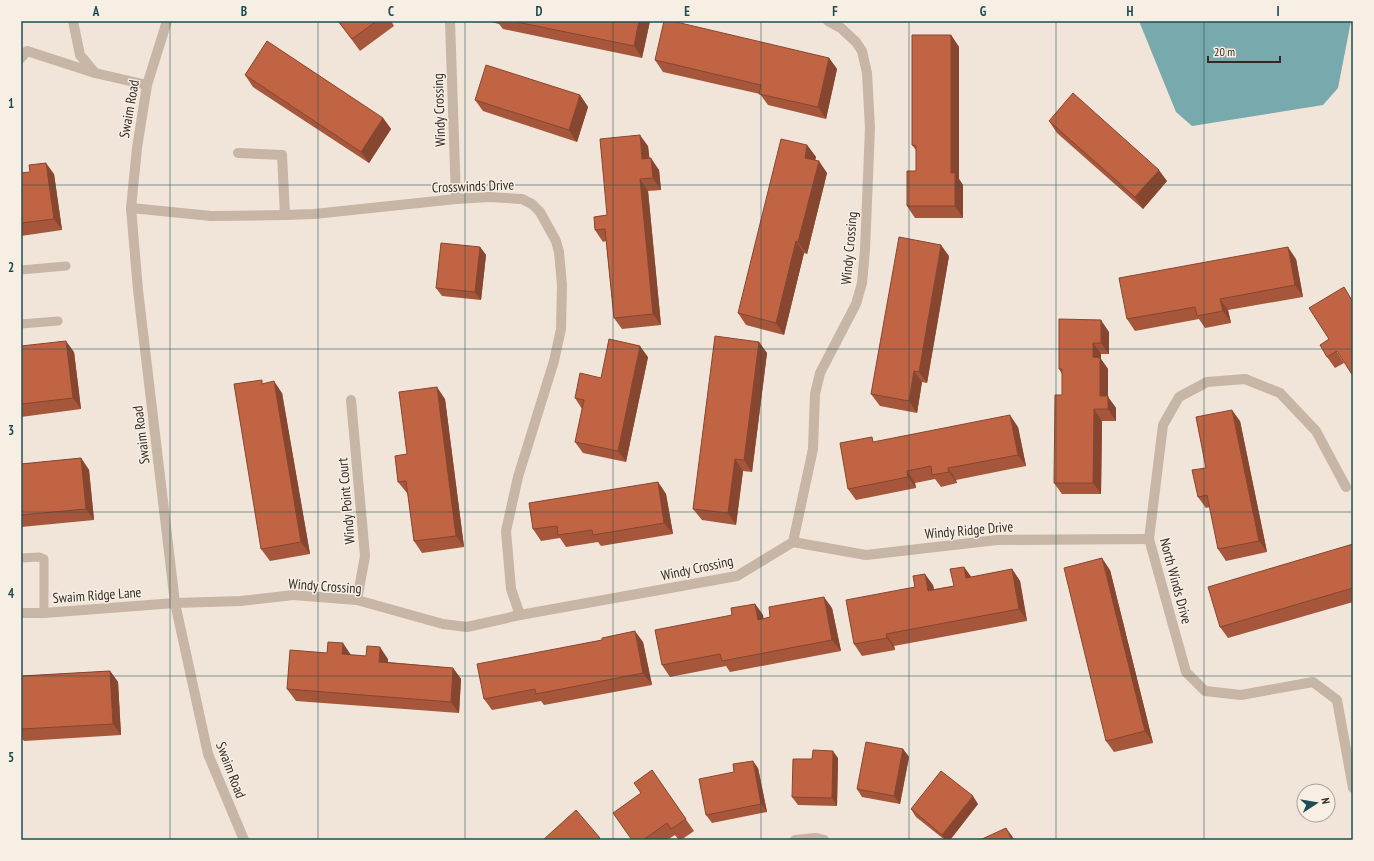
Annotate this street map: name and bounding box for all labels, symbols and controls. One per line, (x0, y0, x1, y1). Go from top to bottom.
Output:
text: A (92, 3, 100, 20)
text: B (241, 3, 247, 20)
text: C (388, 3, 394, 20)
text: D (536, 3, 543, 20)
text: E (684, 3, 690, 20)
text: F (832, 3, 838, 20)
text: G (980, 3, 987, 20)
text: H (1127, 3, 1134, 20)
text: I (1276, 3, 1280, 20)
scale bar (1208, 38, 1280, 64)
text: 20 m (1214, 44, 1235, 59)
street label: Windy Crossing (429, 73, 449, 147)
street label: Swaim Road (115, 78, 143, 140)
text: 1 (8, 95, 14, 112)
street label: Crosswinds Drive (432, 176, 515, 196)
street label: Windy Crossing (837, 211, 861, 285)
text: 2 (8, 259, 14, 276)
street label: Swaim Road (128, 405, 154, 465)
text: 3 (8, 422, 14, 439)
street label: Windy Point Court (333, 457, 359, 545)
street label: Windy Ridge Drive (924, 517, 1014, 543)
street label: North Winds Drive (1156, 536, 1196, 626)
street label: Windy Crossing (659, 552, 735, 584)
street label: Windy Crossing (288, 574, 362, 598)
street label: Swaim Ridge Lane (52, 583, 142, 607)
text: 4 (8, 585, 15, 602)
street label: Swaim Road (212, 739, 250, 801)
text: 5 (8, 749, 14, 766)
north arrow (1296, 783, 1336, 823)
text: N (1318, 797, 1333, 805)

